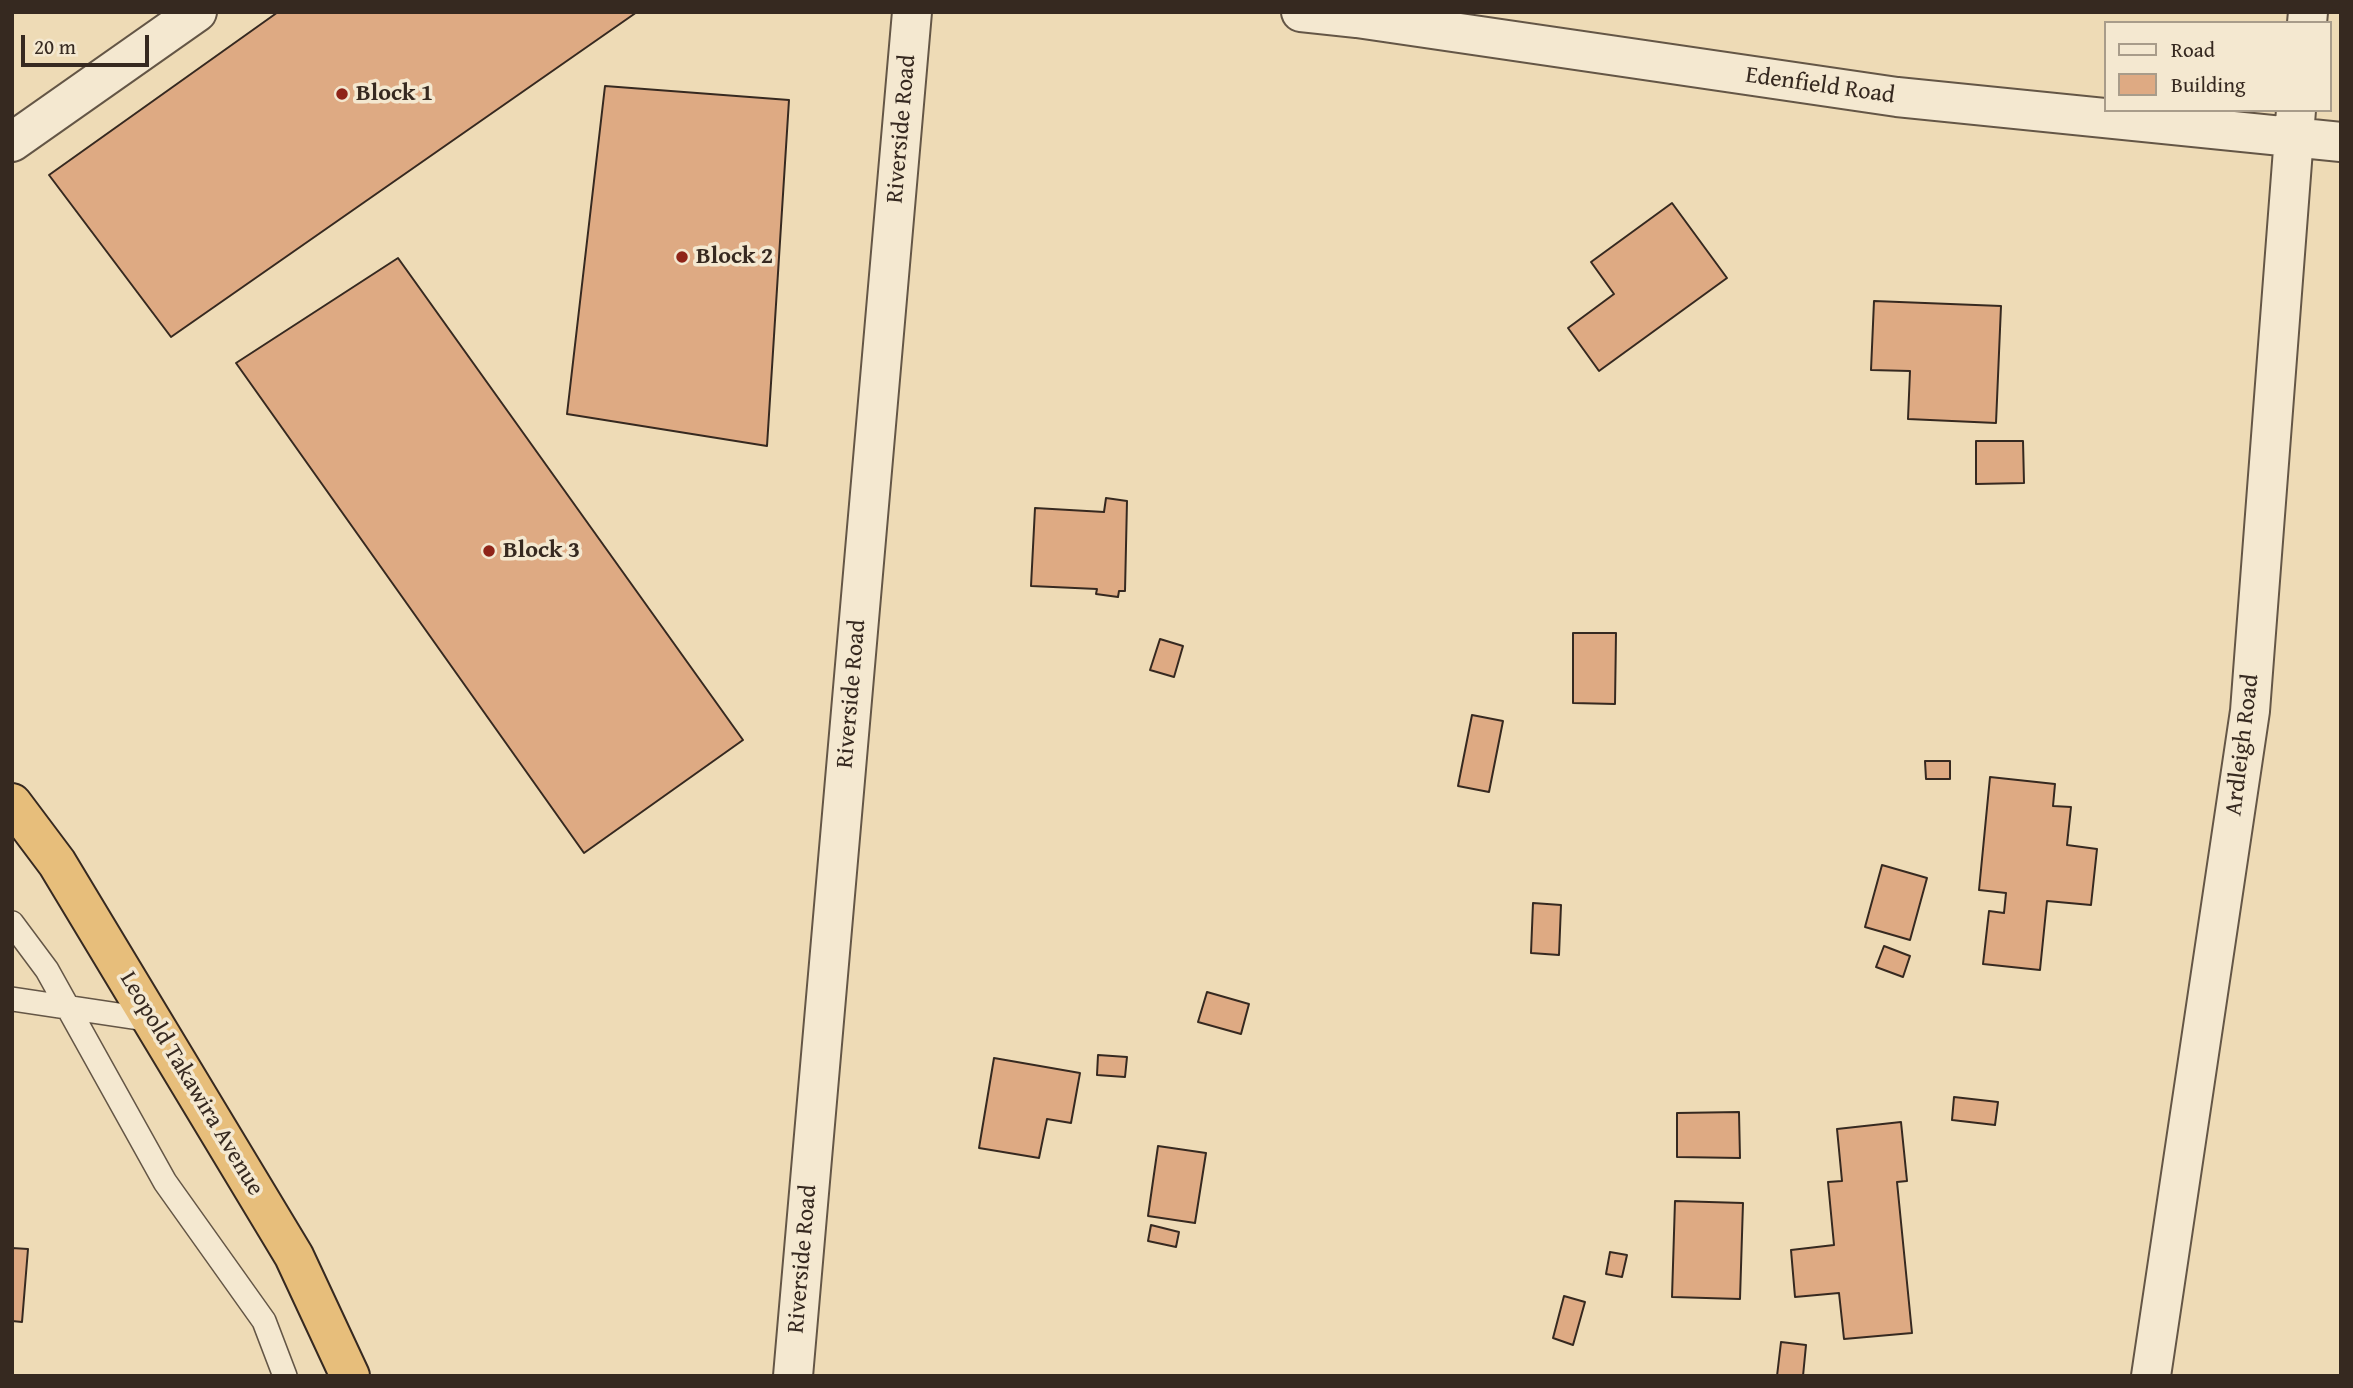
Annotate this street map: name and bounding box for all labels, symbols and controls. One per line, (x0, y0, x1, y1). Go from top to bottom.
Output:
scale bar (24, 21, 152, 65)
legend (2104, 21, 2332, 112)
text: 20 m (34, 31, 76, 62)
text: Road (2171, 34, 2215, 65)
street label: Riverside Road (881, 54, 923, 204)
street label: Edenfield Road (1744, 61, 1896, 111)
text: Building (2171, 69, 2245, 100)
place label: Block 1 (356, 80, 433, 108)
marker: Block 1 (334, 86, 350, 102)
place label: Block 2 (696, 243, 773, 271)
marker: Block 2 (674, 249, 690, 265)
place label: Block 3 (503, 537, 580, 565)
marker: Block 3 (481, 543, 497, 559)
street label: Riverside Road (831, 619, 873, 769)
street label: Ardleigh Road (2220, 672, 2266, 818)
street label: Leopold Takawira Avenue (113, 967, 269, 1201)
street label: Riverside Road (782, 1184, 824, 1334)

